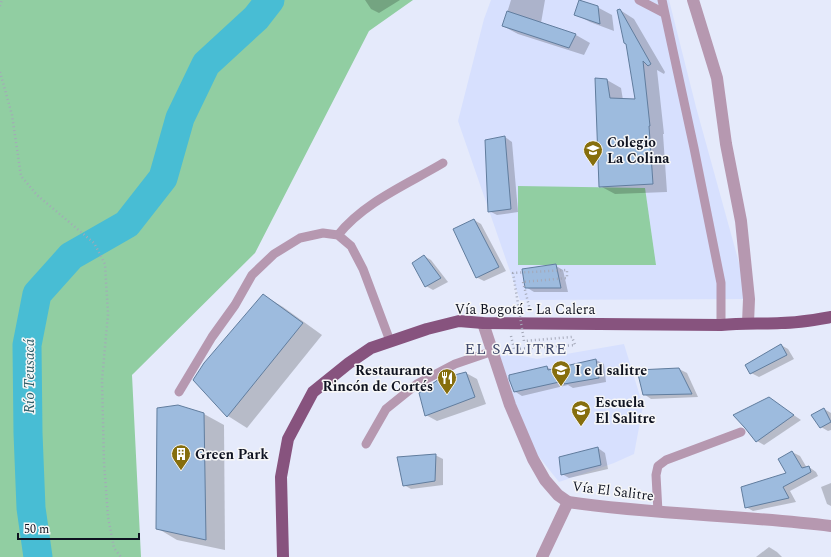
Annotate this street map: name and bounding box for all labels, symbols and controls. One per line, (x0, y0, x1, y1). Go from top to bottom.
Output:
place label: Colegio La Colina (607, 132, 670, 169)
school or university icon: Colegio La Colina (582, 139, 604, 167)
street label: Vía Bogotá - La Calera (455, 299, 595, 320)
district label: EL SALITRE (465, 337, 567, 361)
water label: Río Teusacá (18, 338, 41, 413)
school or university icon: I e d salitre (550, 359, 572, 387)
place label: Restaurante Rincón de Cortés (322, 360, 433, 397)
place label: I e d salitre (575, 360, 647, 381)
restaurant icon: Restaurante Rincón de Cortés (436, 367, 458, 395)
place label: Escuela El Salitre (595, 392, 656, 429)
school or university icon: Escuela El Salitre (570, 399, 592, 427)
building icon: Green Park (170, 443, 192, 471)
place label: Green Park (195, 444, 269, 465)
street label: Vía El Salitre (571, 476, 655, 506)
scale bar (18, 515, 139, 541)
text: 50 m (24, 520, 49, 539)

